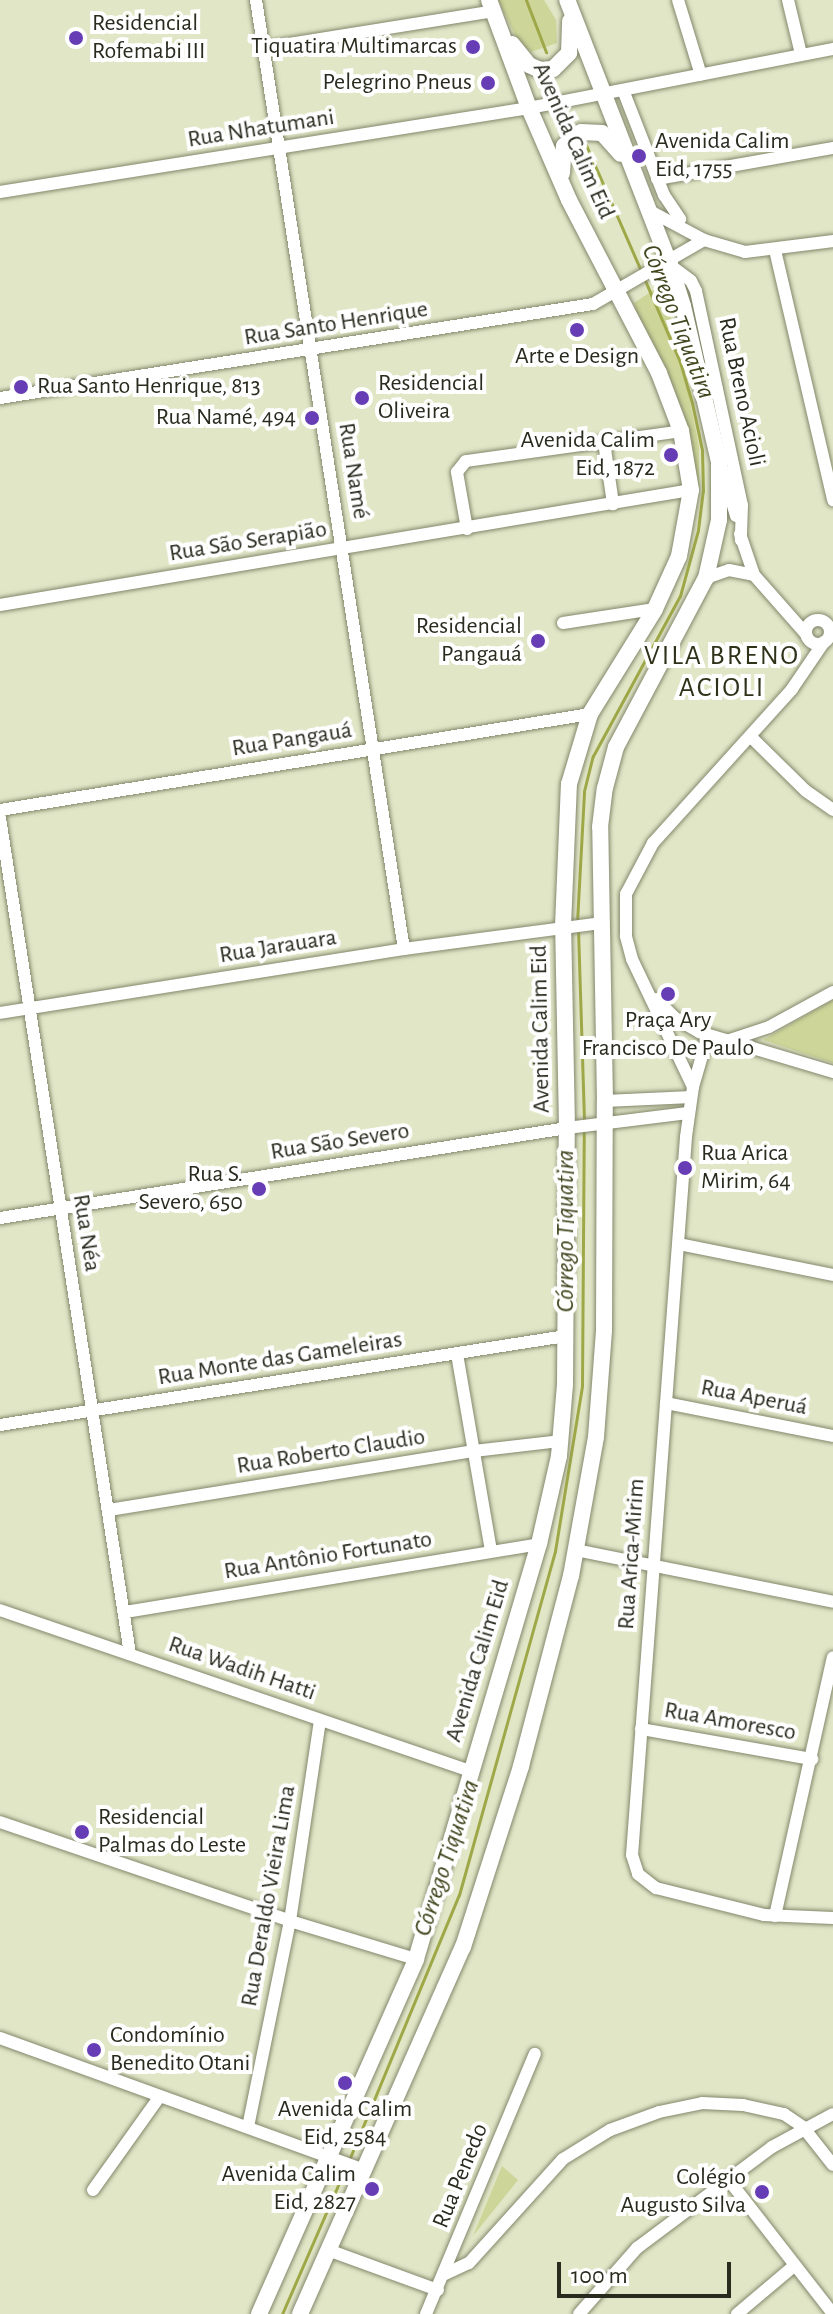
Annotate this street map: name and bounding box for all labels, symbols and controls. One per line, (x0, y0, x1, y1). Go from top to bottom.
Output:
place label: Residencial Rofemabi III (92, 10, 205, 66)
marker: Residencial Rofemabi III (67, 29, 85, 47)
place label: Tiquatira Multimarcas (251, 33, 457, 61)
marker: Tiquatira Multimarcas (464, 38, 482, 56)
street label: Avenida Calim Eid (526, 58, 620, 224)
place label: Pelegrino Pneus (323, 69, 472, 97)
marker: Pelegrino Pneus (479, 74, 497, 92)
street label: Rua Nhatumani (186, 103, 336, 155)
place label: Avenida Calim Eid, 1755 (655, 128, 789, 184)
marker: Avenida Calim Eid, 1755 (630, 147, 648, 165)
water label: Córrego Tiquatira (634, 240, 722, 404)
street label: Rua Santo Henrique (242, 295, 430, 353)
street label: Rua Breno Acioli (711, 315, 771, 469)
marker: Arte e Design (568, 321, 586, 339)
place label: Arte e Design (515, 343, 639, 371)
place label: Residencial Oliveira (378, 370, 484, 426)
place label: Rua Santo Henrique, 813 (37, 373, 261, 401)
marker: Rua Santo Henrique, 813 (12, 378, 30, 396)
marker: Residencial Oliveira (353, 389, 371, 407)
place label: Rua Namé, 494 (156, 404, 296, 432)
marker: Rua Namé, 494 (303, 409, 321, 427)
street label: Rua Namé (331, 421, 375, 521)
place label: Avenida Calim Eid, 1872 (521, 427, 655, 483)
marker: Avenida Calim Eid, 1872 (662, 446, 680, 464)
street label: Rua São Serapião (167, 515, 329, 569)
place label: Residencial Pangauá (416, 613, 522, 669)
marker: Residencial Pangauá (529, 632, 547, 650)
district label: VILA BRENO ACIOLI (644, 639, 800, 705)
street label: Rua Pangauá (230, 716, 354, 764)
street label: Rua Jarauara (217, 924, 339, 970)
street label: Avenida Calim Eid (525, 945, 557, 1113)
marker: Praça Ary Francisco De Paulo (659, 985, 677, 1003)
place label: Praça Ary Francisco De Paulo (582, 1007, 754, 1063)
street label: Rua São Severo (269, 1117, 411, 1167)
place label: Rua Arica Mirim, 64 (701, 1140, 791, 1196)
water label: Córrego Tiquatira (550, 1150, 582, 1312)
marker: Rua Arica Mirim, 64 (676, 1159, 694, 1177)
place label: Rua S. Severo, 650 (138, 1161, 243, 1217)
marker: Rua S. Severo, 650 (250, 1180, 268, 1198)
street label: Rua Néa (66, 1192, 106, 1274)
street label: Rua Monte das Gameleiras (156, 1325, 404, 1393)
street label: Rua Aperuá (698, 1374, 810, 1422)
street label: Rua Roberto Claudio (235, 1423, 427, 1481)
street label: Rua Arica-Mirim (612, 1477, 652, 1631)
street label: Rua Antônio Fortunato (222, 1525, 434, 1587)
street label: Avenida Calim Eid (440, 1576, 516, 1746)
street label: Rua Wadih Hatti (164, 1630, 320, 1708)
street label: Rua Amoresco (662, 1696, 798, 1748)
water label: Córrego Tiquatira (407, 1776, 487, 1940)
street label: Rua Deraldo Vieira Lima (235, 1783, 303, 2009)
place label: Residencial Palmas do Leste (98, 1804, 246, 1860)
marker: Residencial Palmas do Leste (73, 1823, 91, 1841)
place label: Condomínio Benedito Otani (110, 2022, 250, 2078)
marker: Condomínio Benedito Otani (85, 2041, 103, 2059)
marker: Avenida Calim Eid, 2584 (336, 2074, 354, 2092)
place label: Avenida Calim Eid, 2584 (278, 2096, 412, 2152)
street label: Rua Penedo (427, 2119, 495, 2233)
place label: Avenida Calim Eid, 2827 (222, 2161, 356, 2217)
place label: Colégio Augusto Silva (621, 2164, 746, 2220)
marker: Avenida Calim Eid, 2827 (363, 2180, 381, 2198)
marker: Colégio Augusto Silva (753, 2183, 771, 2201)
scale bar (561, 2246, 735, 2296)
text: 100 m (571, 2264, 628, 2288)

